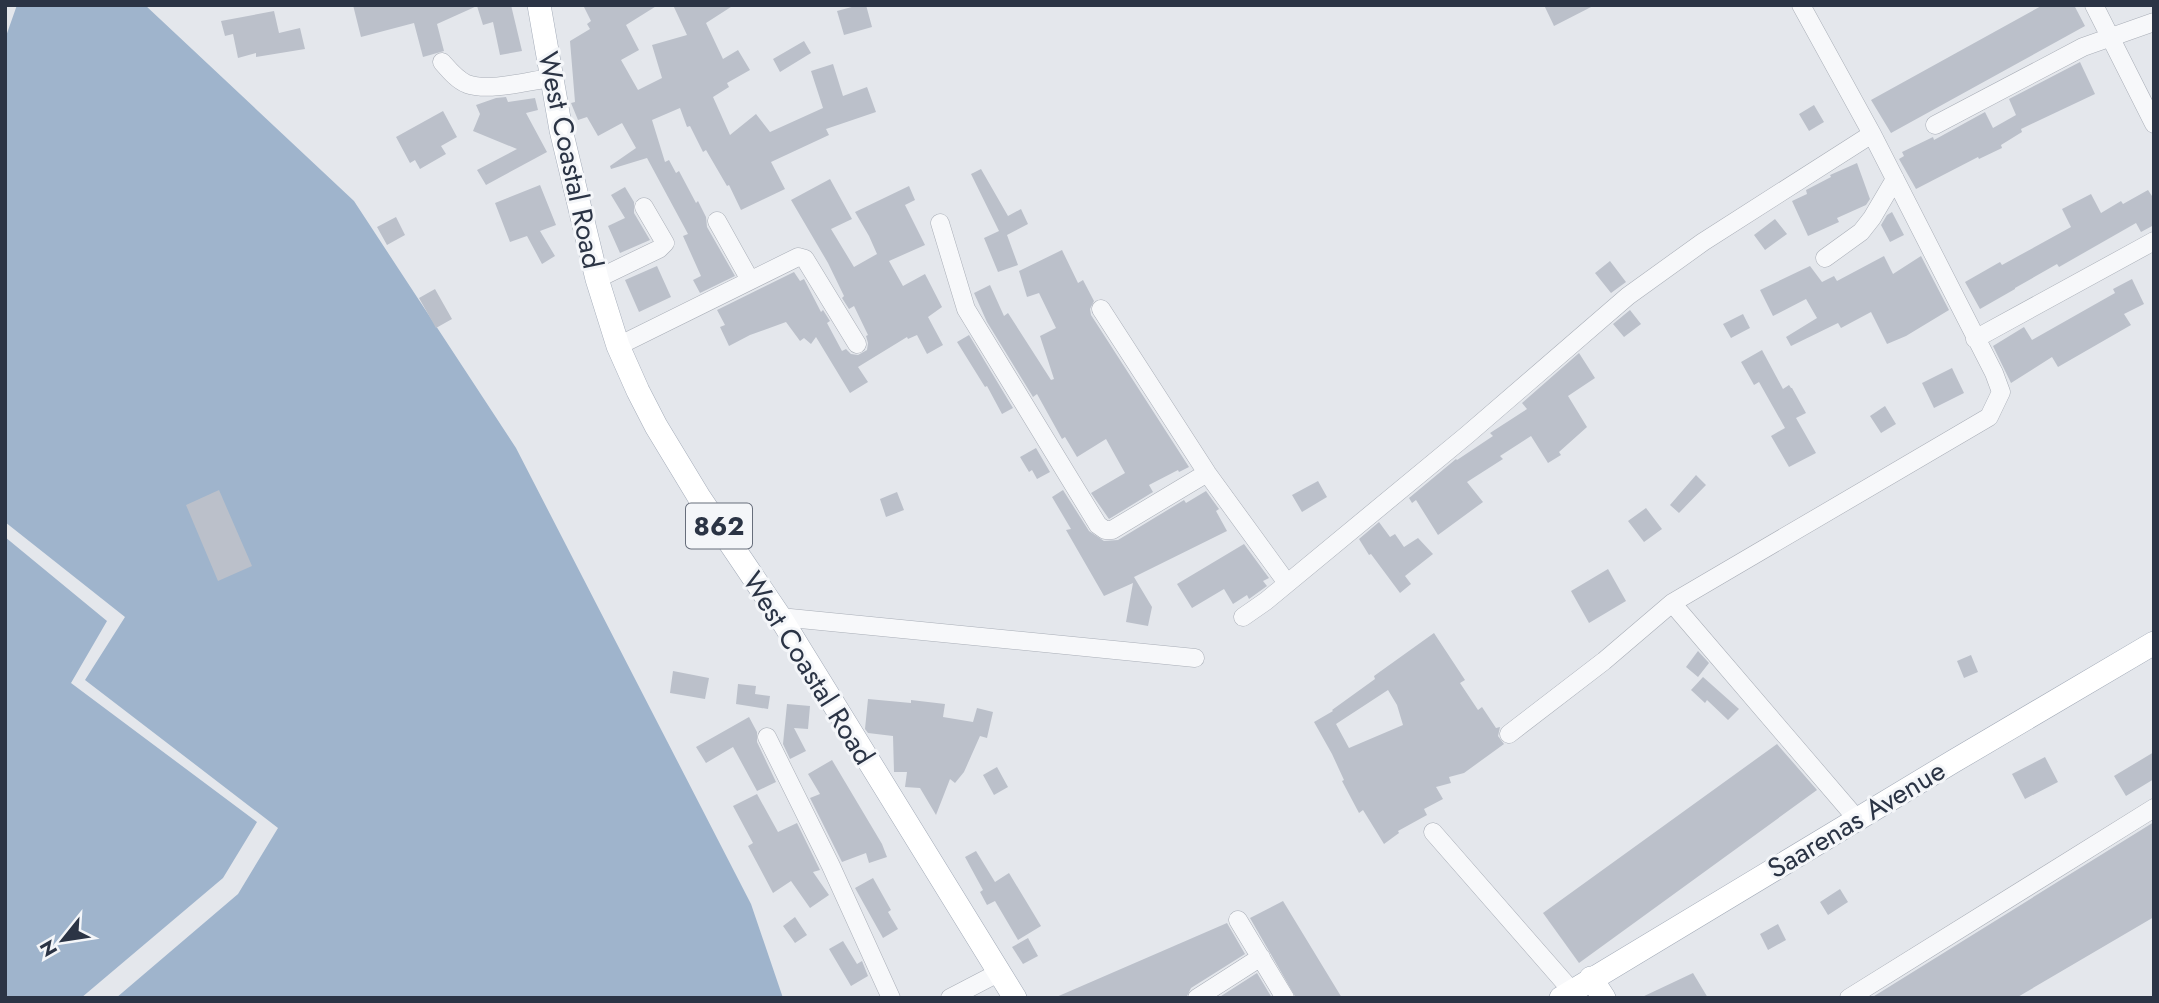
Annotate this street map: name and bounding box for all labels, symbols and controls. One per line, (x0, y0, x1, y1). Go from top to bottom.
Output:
street label: West Coastal Road (527, 48, 614, 272)
road number: 862 (686, 504, 752, 548)
street label: West Coastal Road (733, 564, 885, 773)
street label: Saarenas Avenue (1760, 750, 1953, 889)
north arrow (28, 905, 98, 975)
text: N (33, 935, 64, 962)

